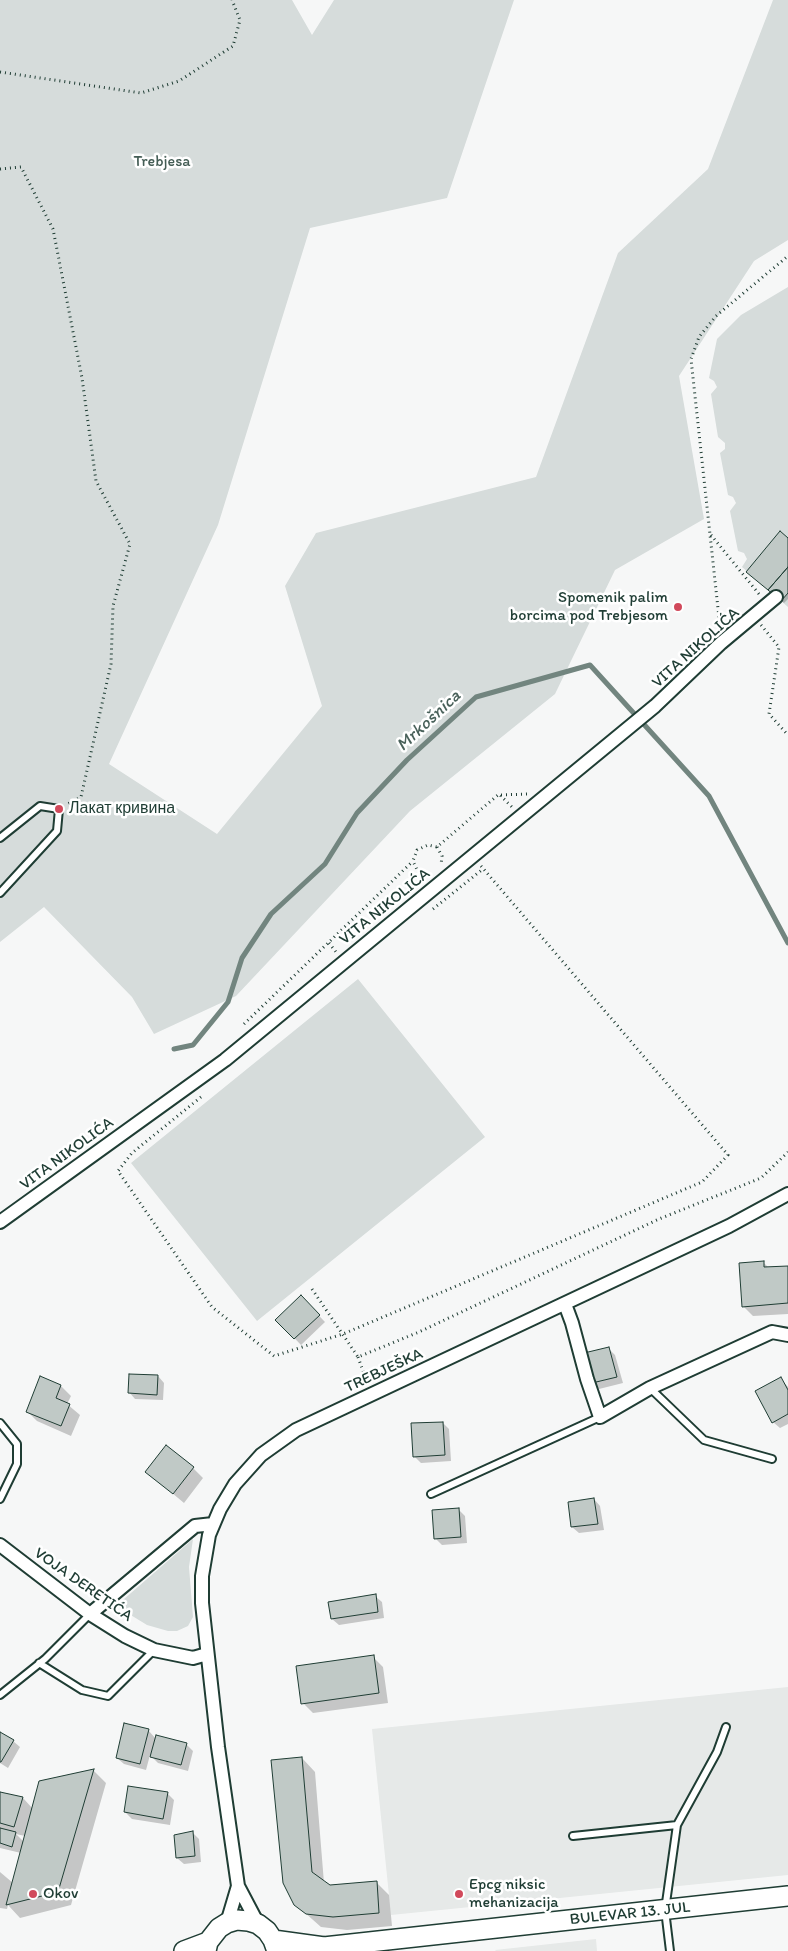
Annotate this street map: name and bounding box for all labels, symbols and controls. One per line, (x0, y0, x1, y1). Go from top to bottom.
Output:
park label: Trebjesa (133, 152, 191, 172)
place label: Spomenik palim borcima pod Trebjesom (510, 588, 668, 626)
marker: Spomenik palim borcima pod Trebjesom (672, 601, 684, 613)
street label: VITA NIKOLIĆA (648, 604, 744, 692)
water label: Mrkošnica (392, 686, 466, 756)
place label: Лакат кривина (69, 799, 175, 819)
marker: Лакат кривина (53, 803, 65, 815)
street label: VITA NIKOLIĆA (336, 865, 434, 949)
street label: VITA NIKOLIĆA (16, 1114, 118, 1194)
street label: TREBJEŠKA (342, 1344, 426, 1398)
street label: VOJA DERETIĆA (30, 1544, 136, 1626)
place label: Epcg niksic mehanizacija (469, 1875, 559, 1913)
place label: Okov (43, 1884, 78, 1904)
marker: Okov (27, 1888, 39, 1900)
marker: Epcg niksic mehanizacija (453, 1888, 465, 1900)
street label: BULEVAR 13. JUL (569, 1898, 691, 1930)

